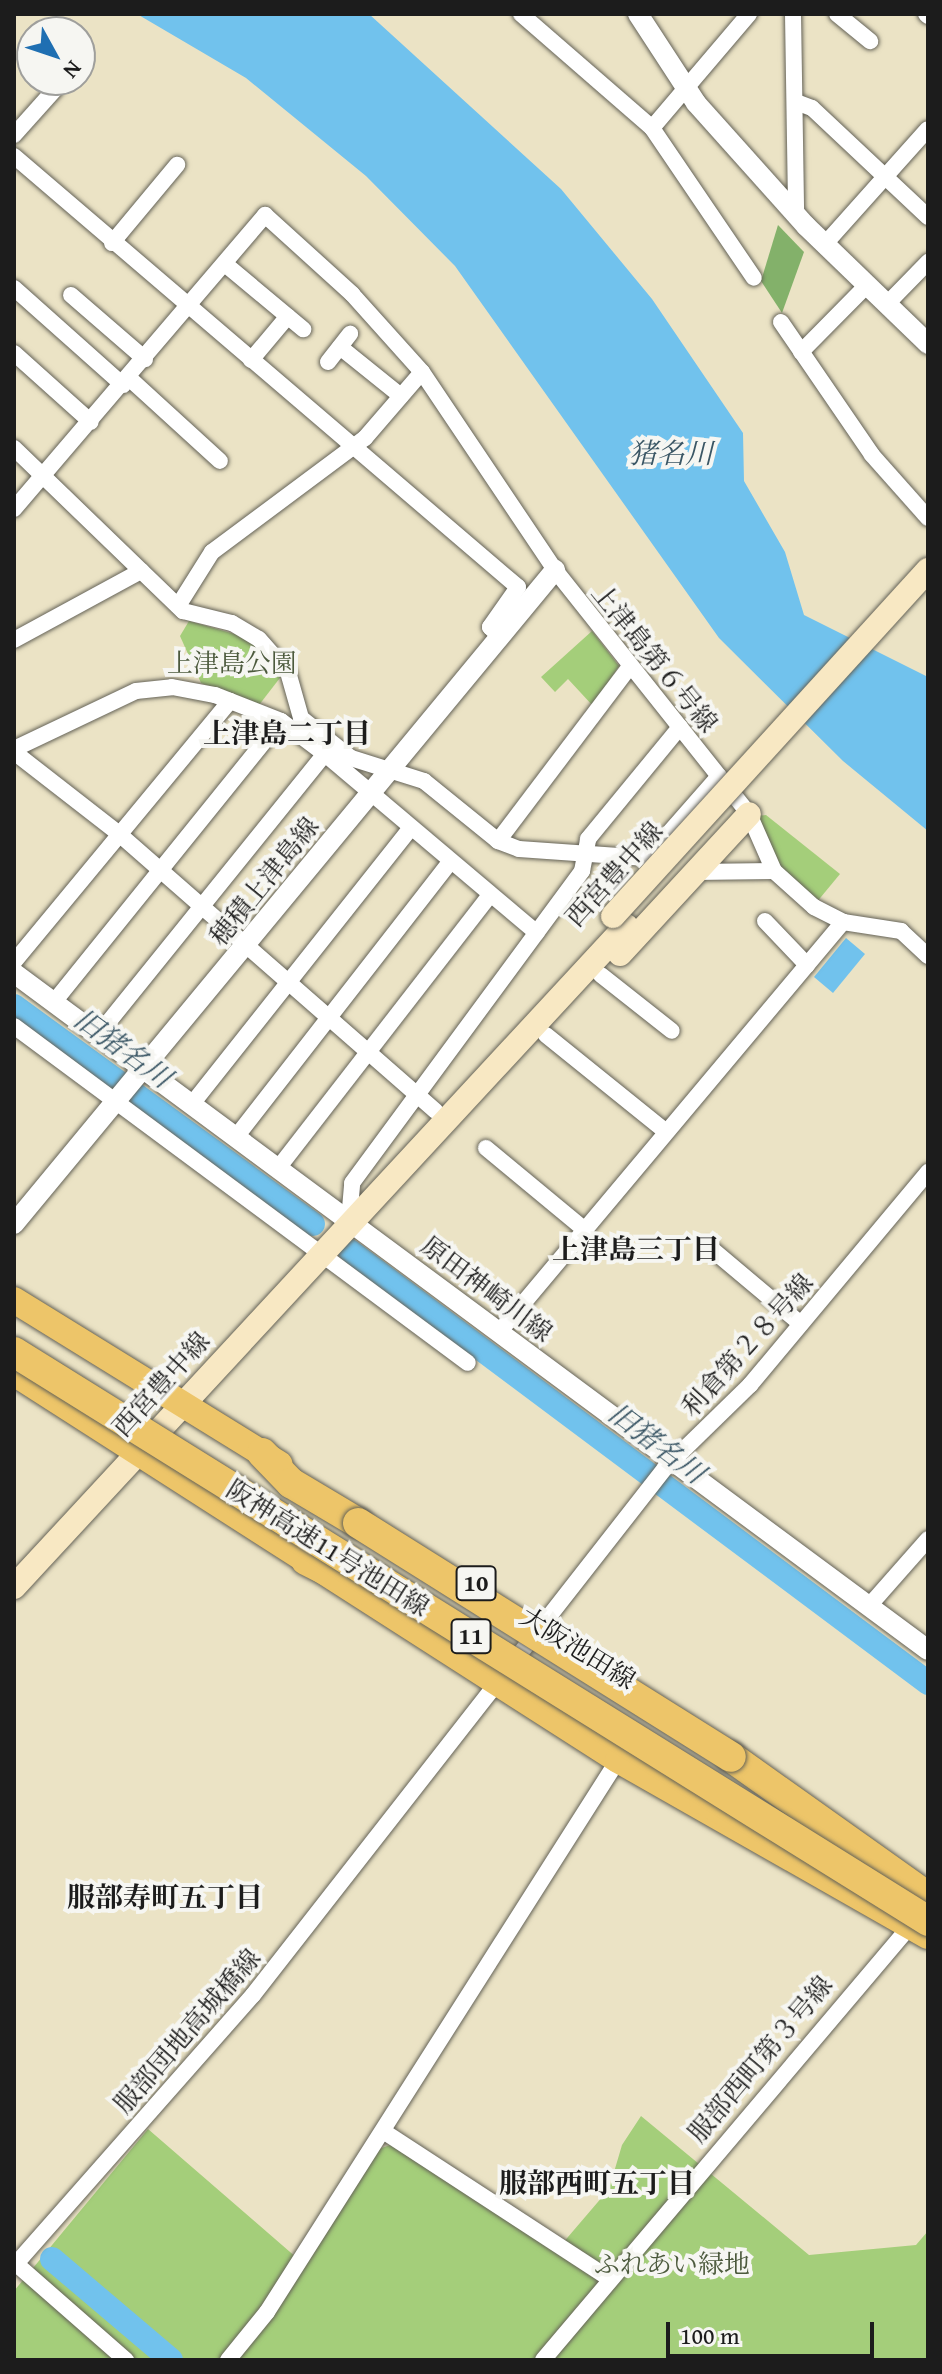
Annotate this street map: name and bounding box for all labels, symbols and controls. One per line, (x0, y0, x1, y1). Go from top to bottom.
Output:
north arrow (16, 16, 96, 96)
text: N (56, 54, 90, 86)
water label: 猪名川 (629, 436, 713, 470)
street label: 上津島第６号線 (586, 577, 724, 739)
park label: 上津島公園 (167, 647, 297, 679)
district label: 上津島二丁目 (203, 716, 371, 750)
street label: 穂積上津島線 (203, 811, 325, 951)
street label: 西宮豊中線 (559, 815, 669, 933)
water label: 旧猪名川 (68, 1001, 178, 1095)
street label: 原田神崎川線 (415, 1230, 559, 1348)
district label: 上津島三丁目 (552, 1232, 720, 1266)
street label: 利倉第２８号線 (675, 1267, 819, 1423)
street label: 西宮豊中線 (106, 1325, 216, 1443)
water label: 旧猪名川 (602, 1396, 712, 1490)
street label: 阪神高速11号池田線 (221, 1473, 435, 1623)
road number: 10 (454, 1563, 498, 1603)
street label: 大阪池田線 (515, 1600, 641, 1696)
road number: 11 (449, 1616, 493, 1656)
district label: 服部寿町五丁目 (67, 1880, 263, 1914)
street label: 服部団地高城橋線 (107, 1942, 267, 2120)
street label: 服部西町第３号線 (681, 1969, 839, 2149)
district label: 服部西町五丁目 (499, 2166, 695, 2200)
park label: ふれあい緑地 (594, 2248, 750, 2280)
scale bar (670, 2306, 878, 2356)
text: 100 m (680, 2318, 740, 2353)

